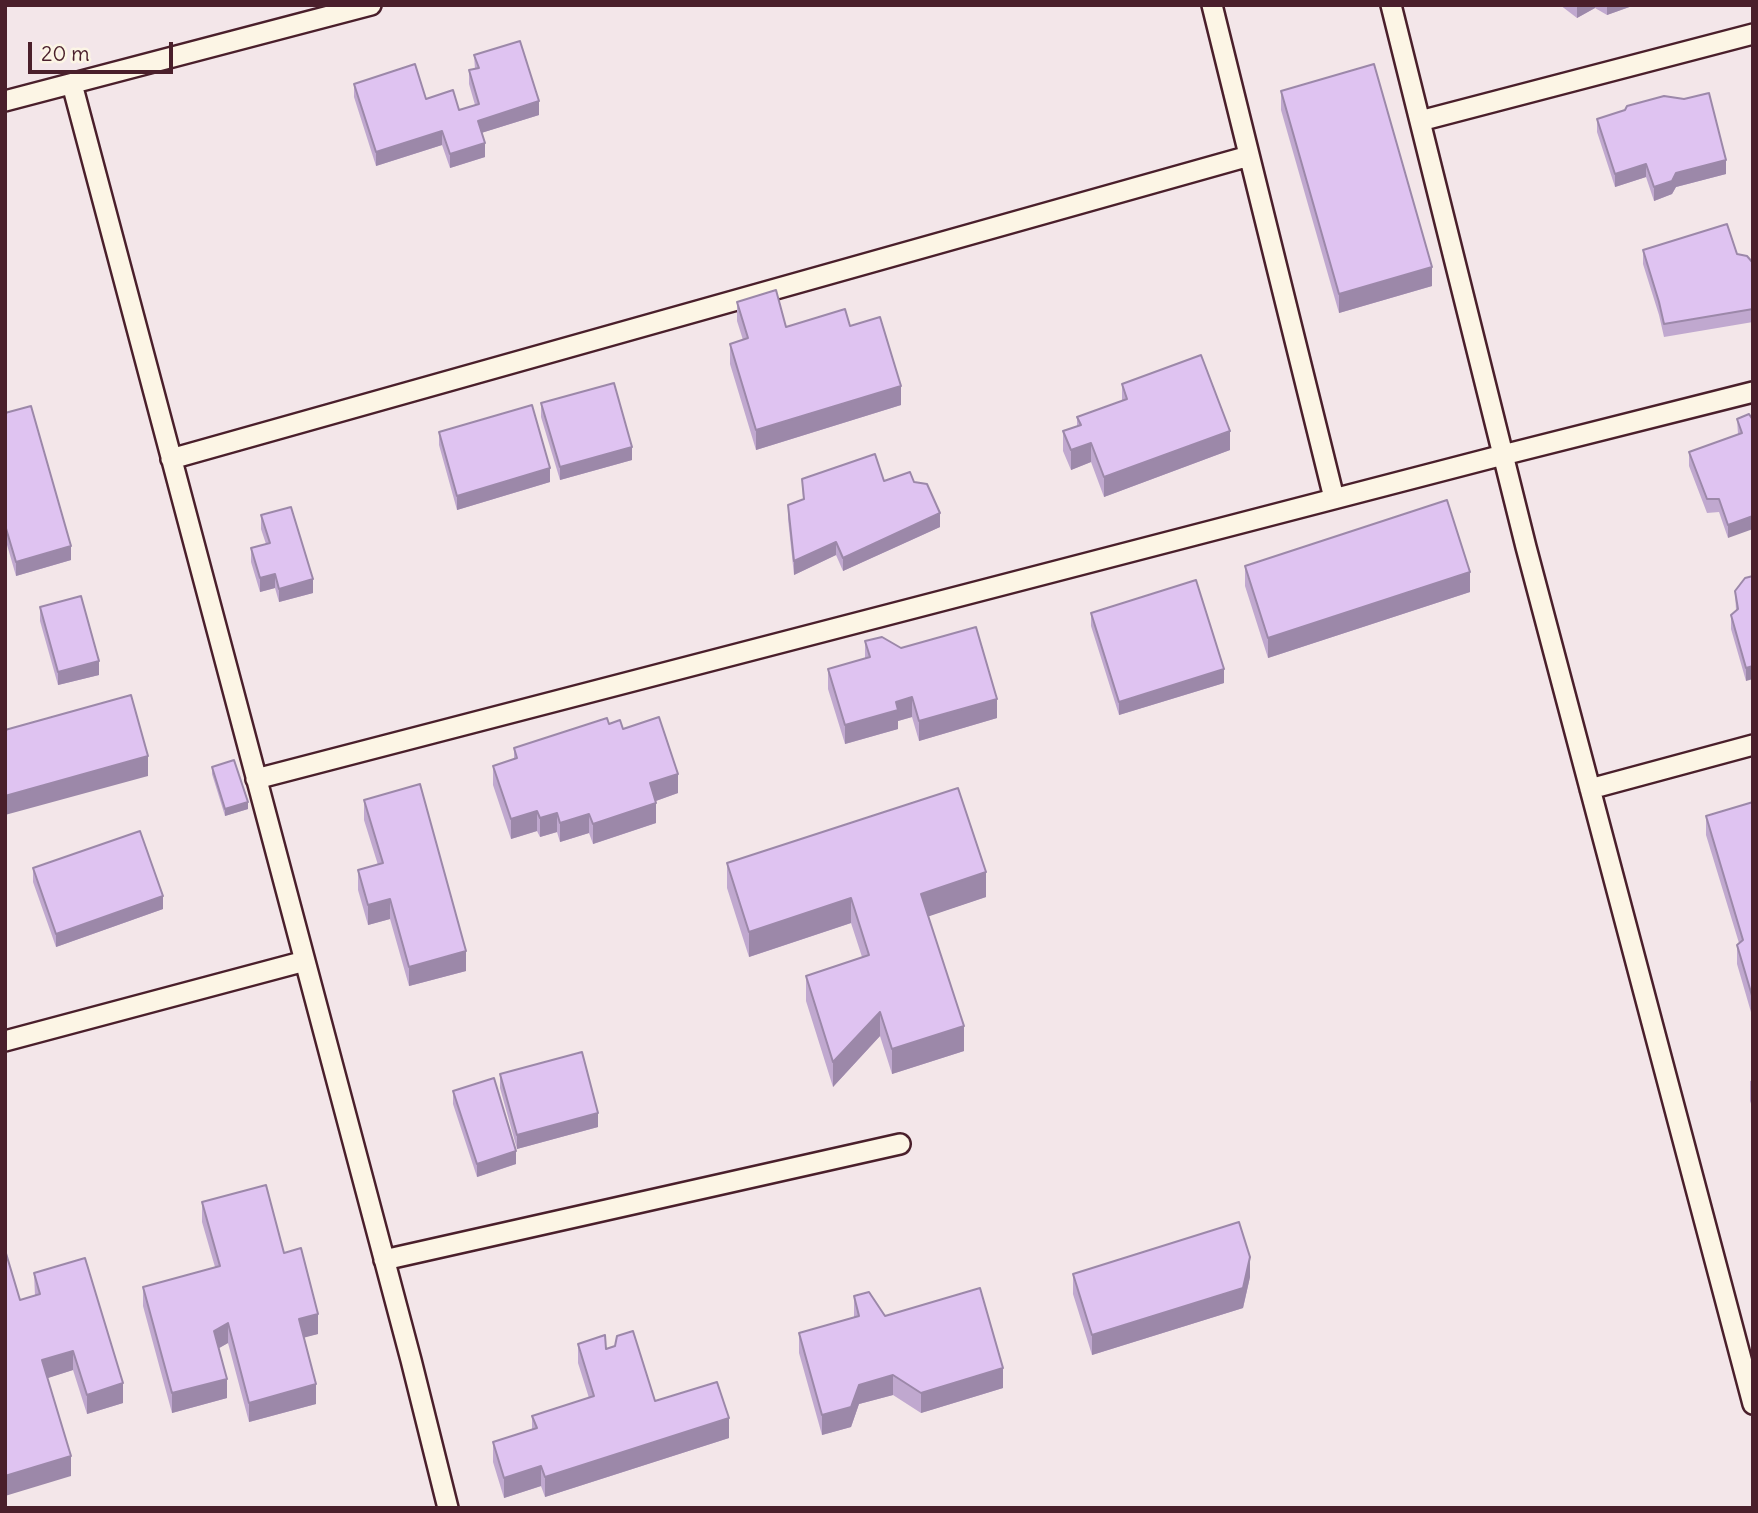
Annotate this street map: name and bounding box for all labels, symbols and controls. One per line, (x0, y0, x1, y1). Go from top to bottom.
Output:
scale bar (32, 28, 177, 72)
text: 20 m (41, 40, 90, 67)

